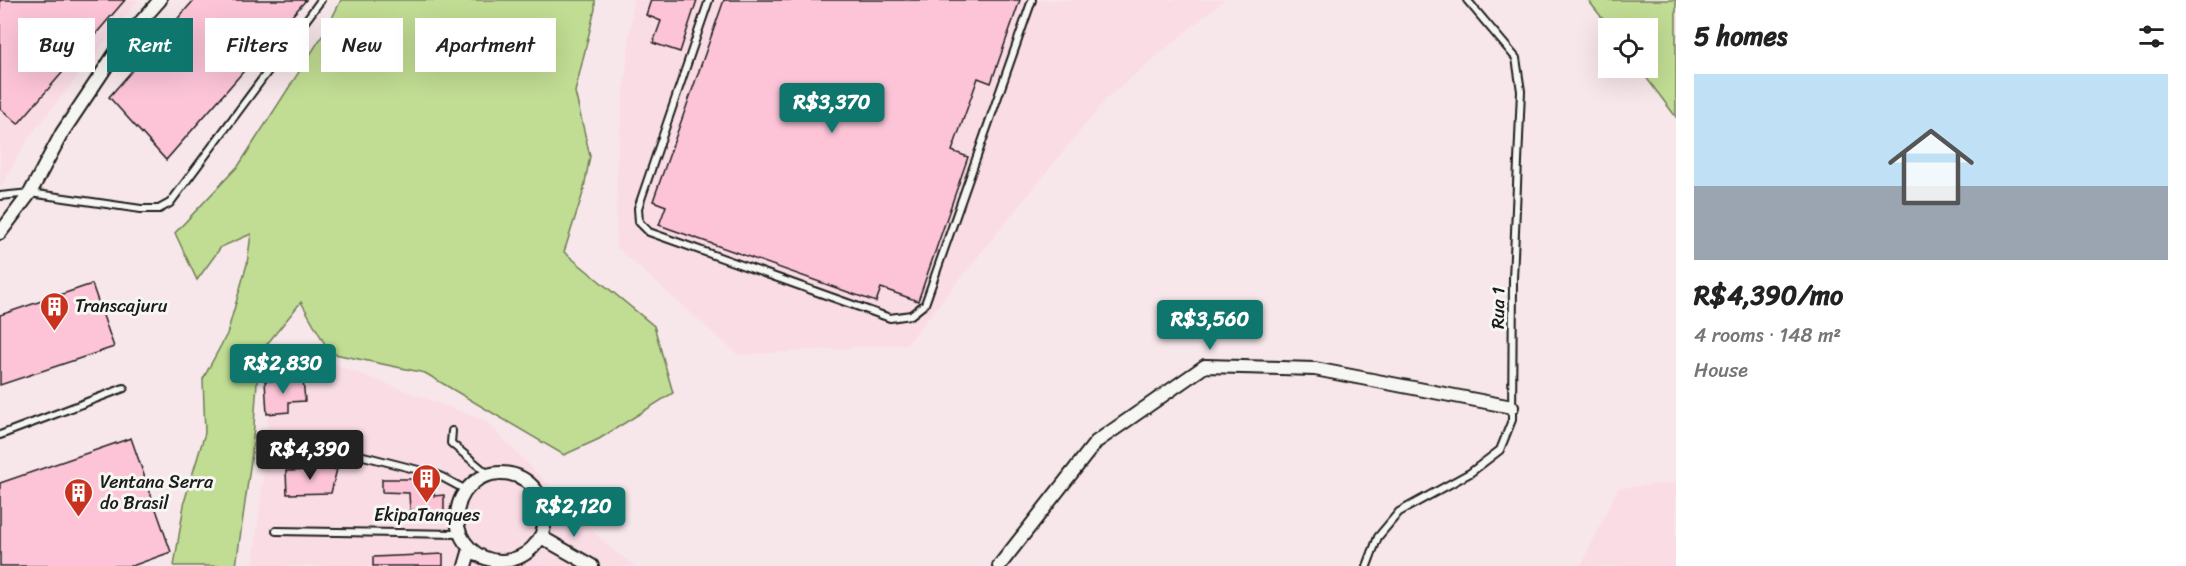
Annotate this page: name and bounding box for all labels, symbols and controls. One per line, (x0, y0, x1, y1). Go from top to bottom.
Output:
text: 5 homes (1694, 13, 1787, 59)
chip: Buy (18, 18, 95, 72)
chip: Rent (107, 18, 193, 72)
chip: Filters (205, 18, 309, 72)
chip: New (321, 18, 403, 72)
chip: Apartment (415, 18, 556, 72)
map controls (1598, 18, 1658, 78)
button: locate (1598, 18, 1658, 78)
icon: filters (2135, 20, 2168, 53)
pin: R$3,370 (777, 83, 887, 134)
text: R$3,370 (794, 85, 871, 120)
icon: home (1877, 113, 1985, 221)
text: R$4,390/mo (1694, 272, 1843, 318)
street label: Rua 1 (1482, 286, 1514, 329)
building icon: Transcajuru (38, 290, 70, 332)
place label: Transcajuru (75, 290, 168, 322)
pin: R$3,560 (1155, 300, 1265, 351)
text: R$3,560 (1171, 302, 1249, 337)
text: 4 rooms · 148 m² (1694, 318, 1841, 353)
pin: R$2,830 (228, 344, 338, 395)
text: R$2,830 (244, 346, 322, 381)
text: House (1694, 353, 1748, 388)
pin: R$4,390 (255, 430, 365, 481)
text: R$4,390 (270, 432, 350, 467)
building icon: EkipaTanques (411, 462, 443, 504)
place label: Ventana Serra do Brasil (100, 466, 214, 519)
building icon: Ventana Serra do Brasil (63, 476, 95, 518)
pin: R$2,120 (519, 487, 629, 538)
text: R$2,120 (536, 489, 612, 524)
place label: EkipaTanques (374, 499, 481, 531)

